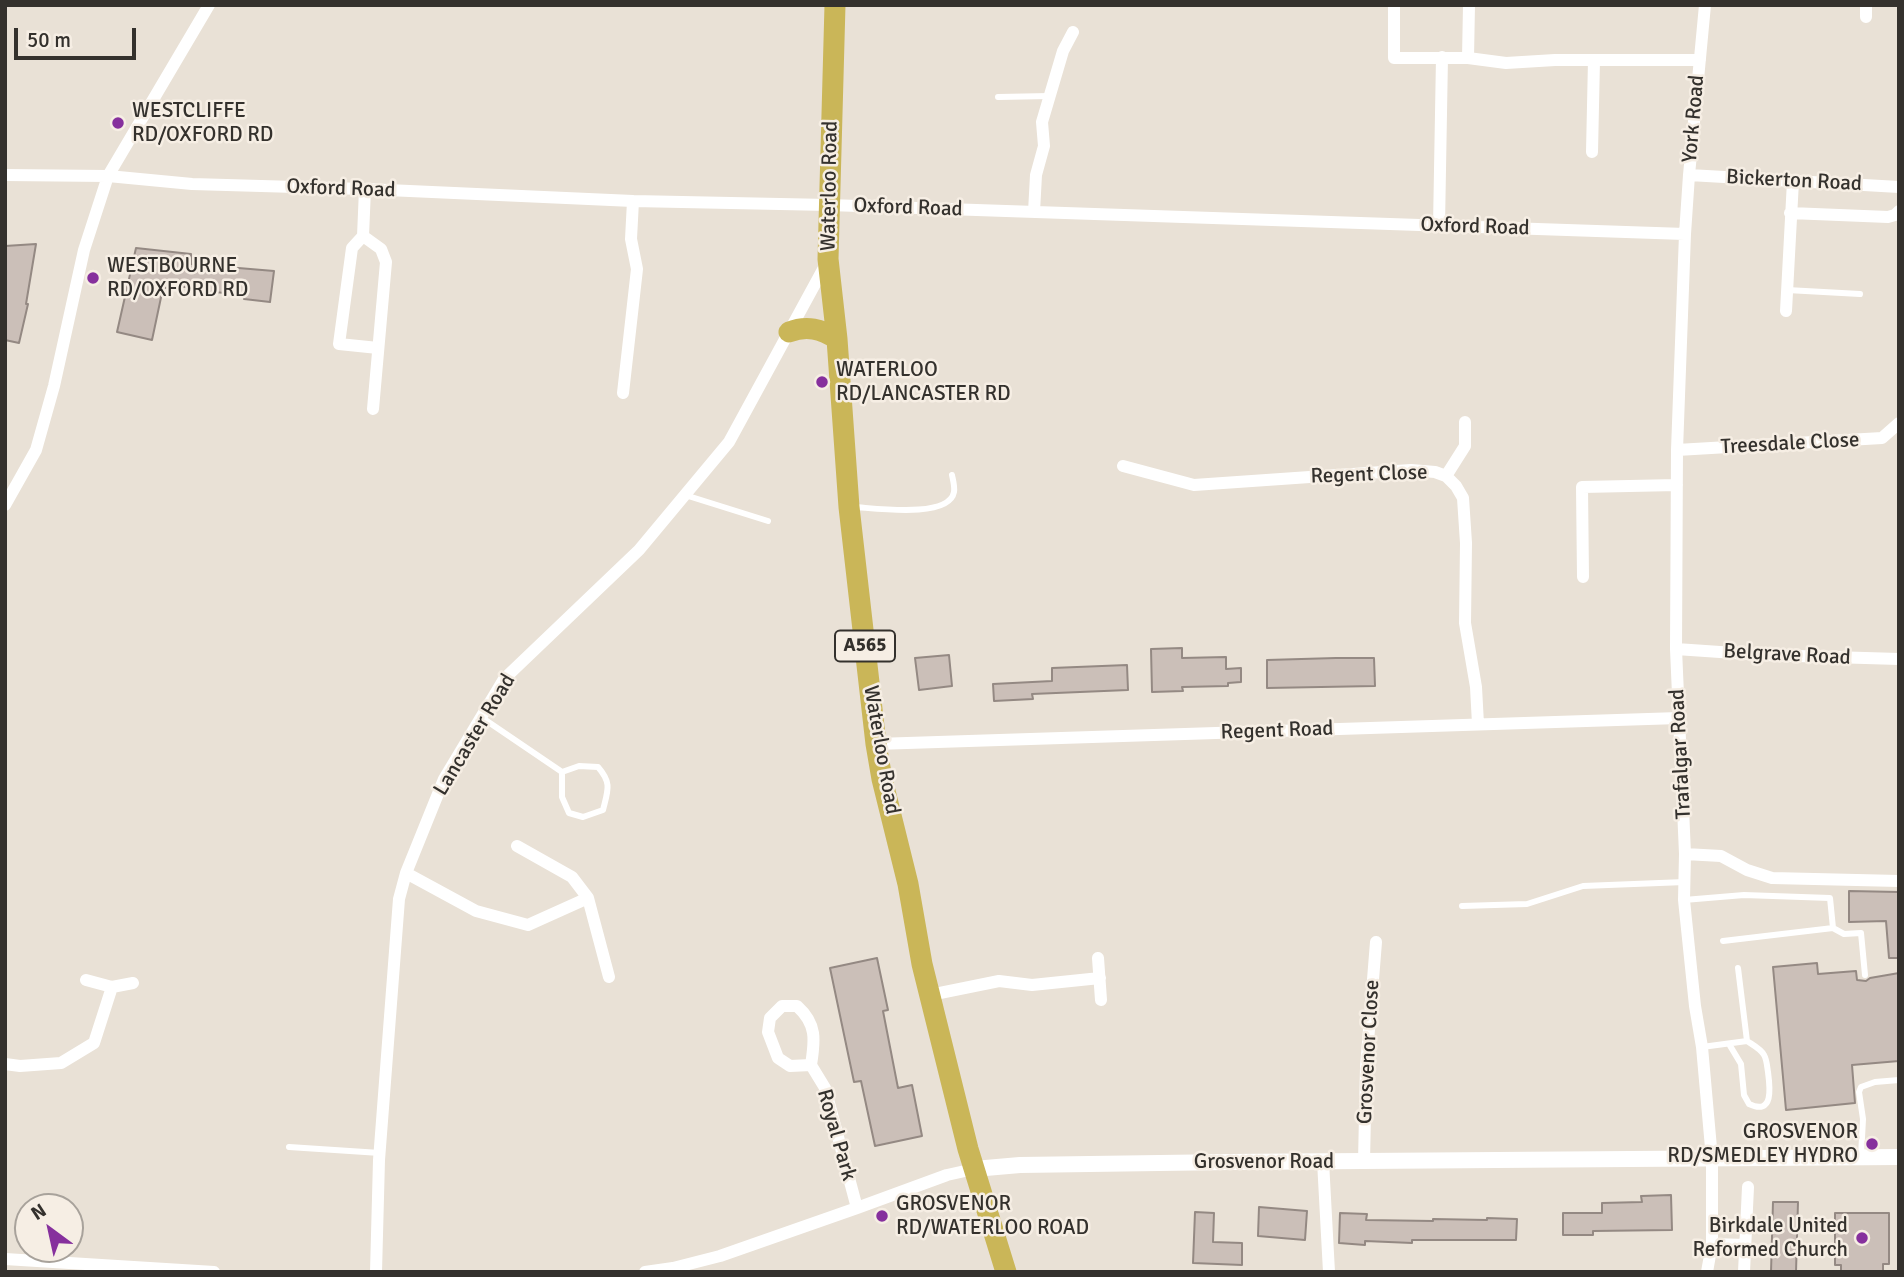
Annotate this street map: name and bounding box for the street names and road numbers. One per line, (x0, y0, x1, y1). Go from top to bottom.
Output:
street label: York Road (1678, 74, 1710, 164)
street label: Waterloo Road (816, 121, 844, 251)
street label: Bickerton Road (1725, 165, 1863, 197)
street label: Oxford Road (286, 174, 396, 204)
street label: Oxford Road (853, 193, 963, 223)
street label: Oxford Road (1420, 212, 1530, 242)
street label: Treesdale Close (1720, 428, 1860, 460)
street label: Regent Close (1310, 460, 1428, 490)
road number: A565 (835, 631, 895, 662)
street label: Belgrave Road (1723, 639, 1851, 671)
street label: Lancaster Road (429, 670, 521, 800)
street label: Waterloo Road (857, 684, 905, 816)
street label: Trafalgar Road (1665, 688, 1697, 820)
street label: Regent Road (1220, 716, 1334, 746)
street label: Grosvenor Close (1353, 979, 1385, 1125)
street label: Royal Park (811, 1086, 861, 1184)
street label: Grosvenor Road (1194, 1149, 1334, 1175)

